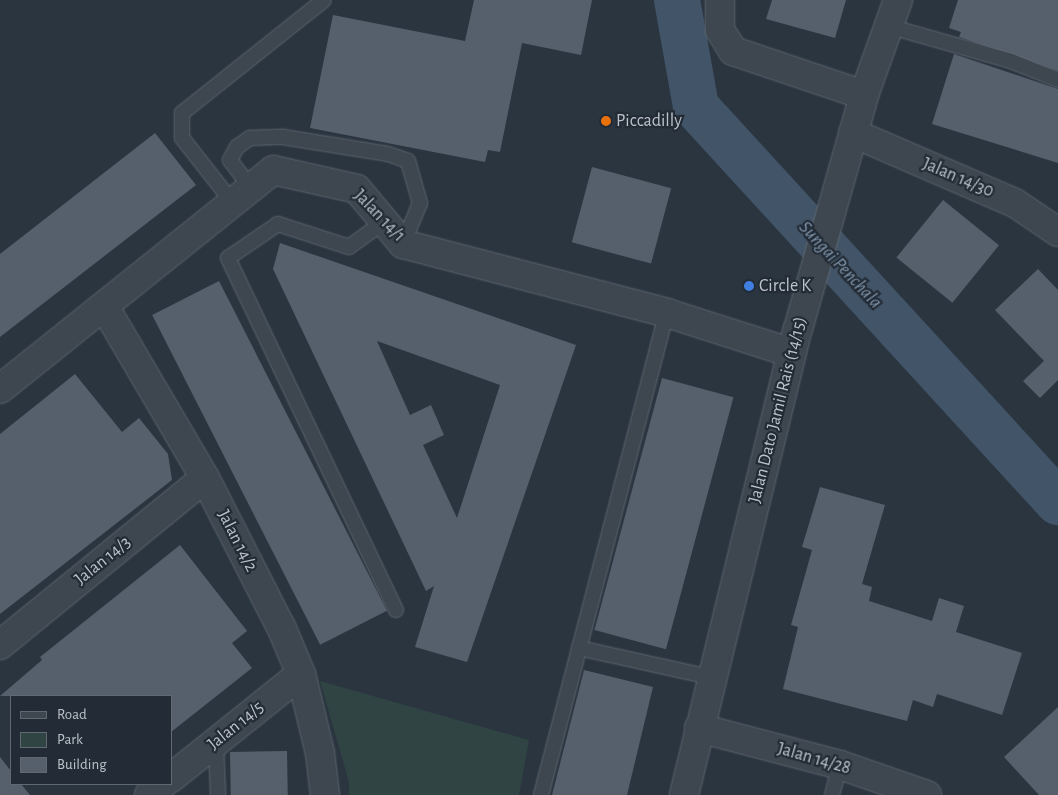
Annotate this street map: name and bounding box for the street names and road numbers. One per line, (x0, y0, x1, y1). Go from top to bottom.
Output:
street label: Jalan 14/30 (919, 153, 997, 203)
street label: Jalan 14/1 (349, 185, 409, 247)
street label: Jalan Dato Jamil Rais (14/15) (744, 314, 812, 506)
street label: Jalan 14/2 (212, 506, 262, 576)
street label: Jalan 14/3 (71, 532, 135, 590)
street label: Jalan 14/5 (204, 697, 268, 755)
street label: Jalan 14/28 (775, 738, 853, 780)

